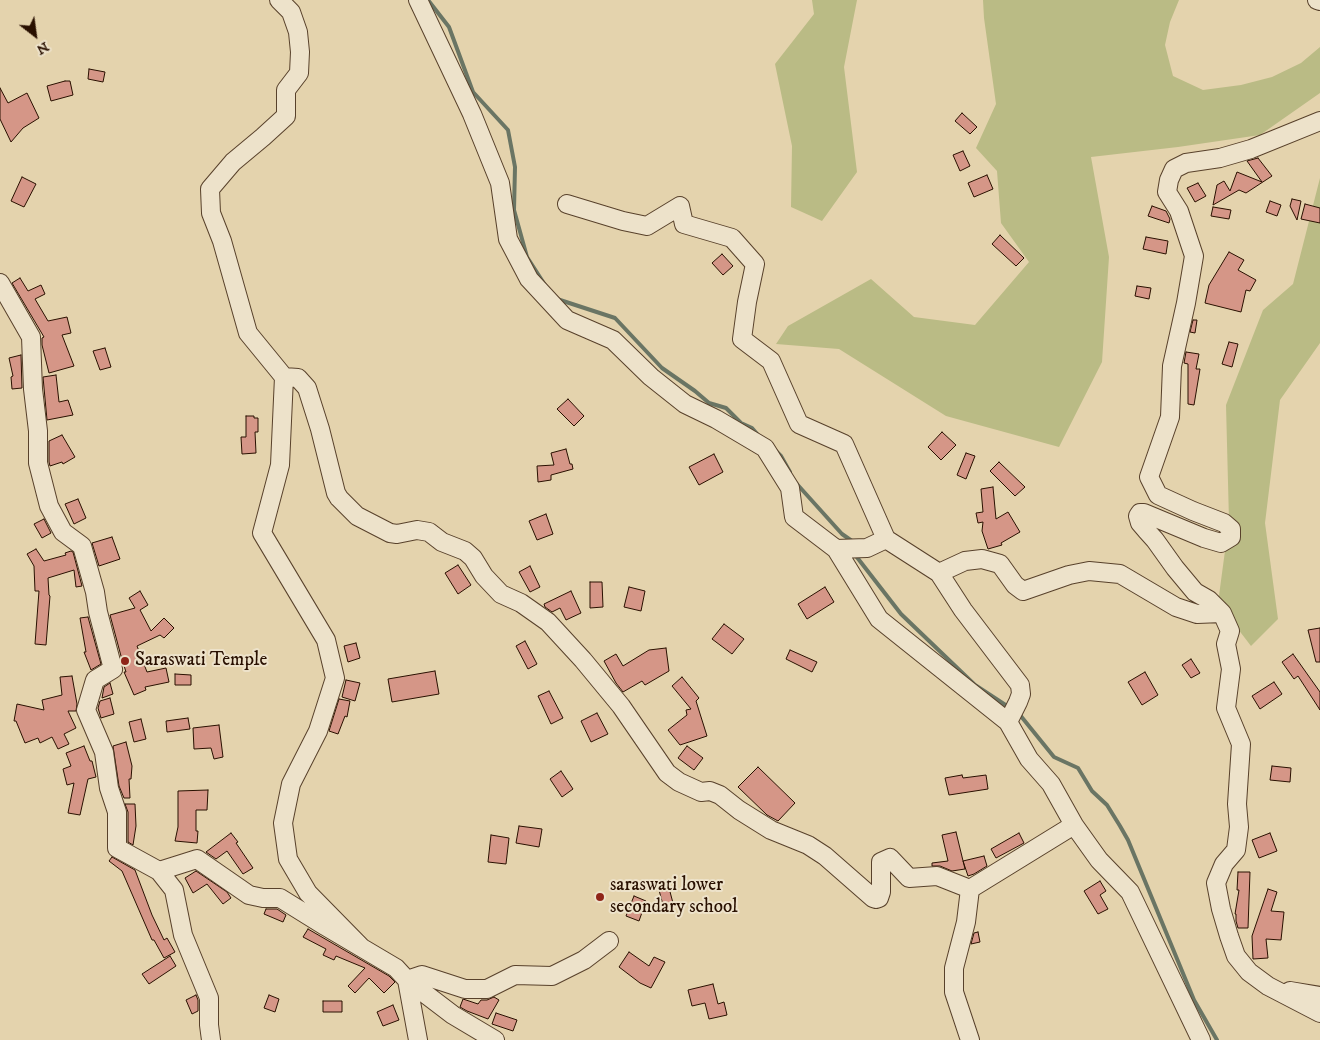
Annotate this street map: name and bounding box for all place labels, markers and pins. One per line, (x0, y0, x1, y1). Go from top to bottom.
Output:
place label: Saraswati Temple (135, 650, 267, 672)
marker: Saraswati Temple (119, 655, 131, 667)
place label: saraswati lower secondary school (610, 875, 738, 919)
marker: saraswati lower secondary school (594, 891, 606, 903)

